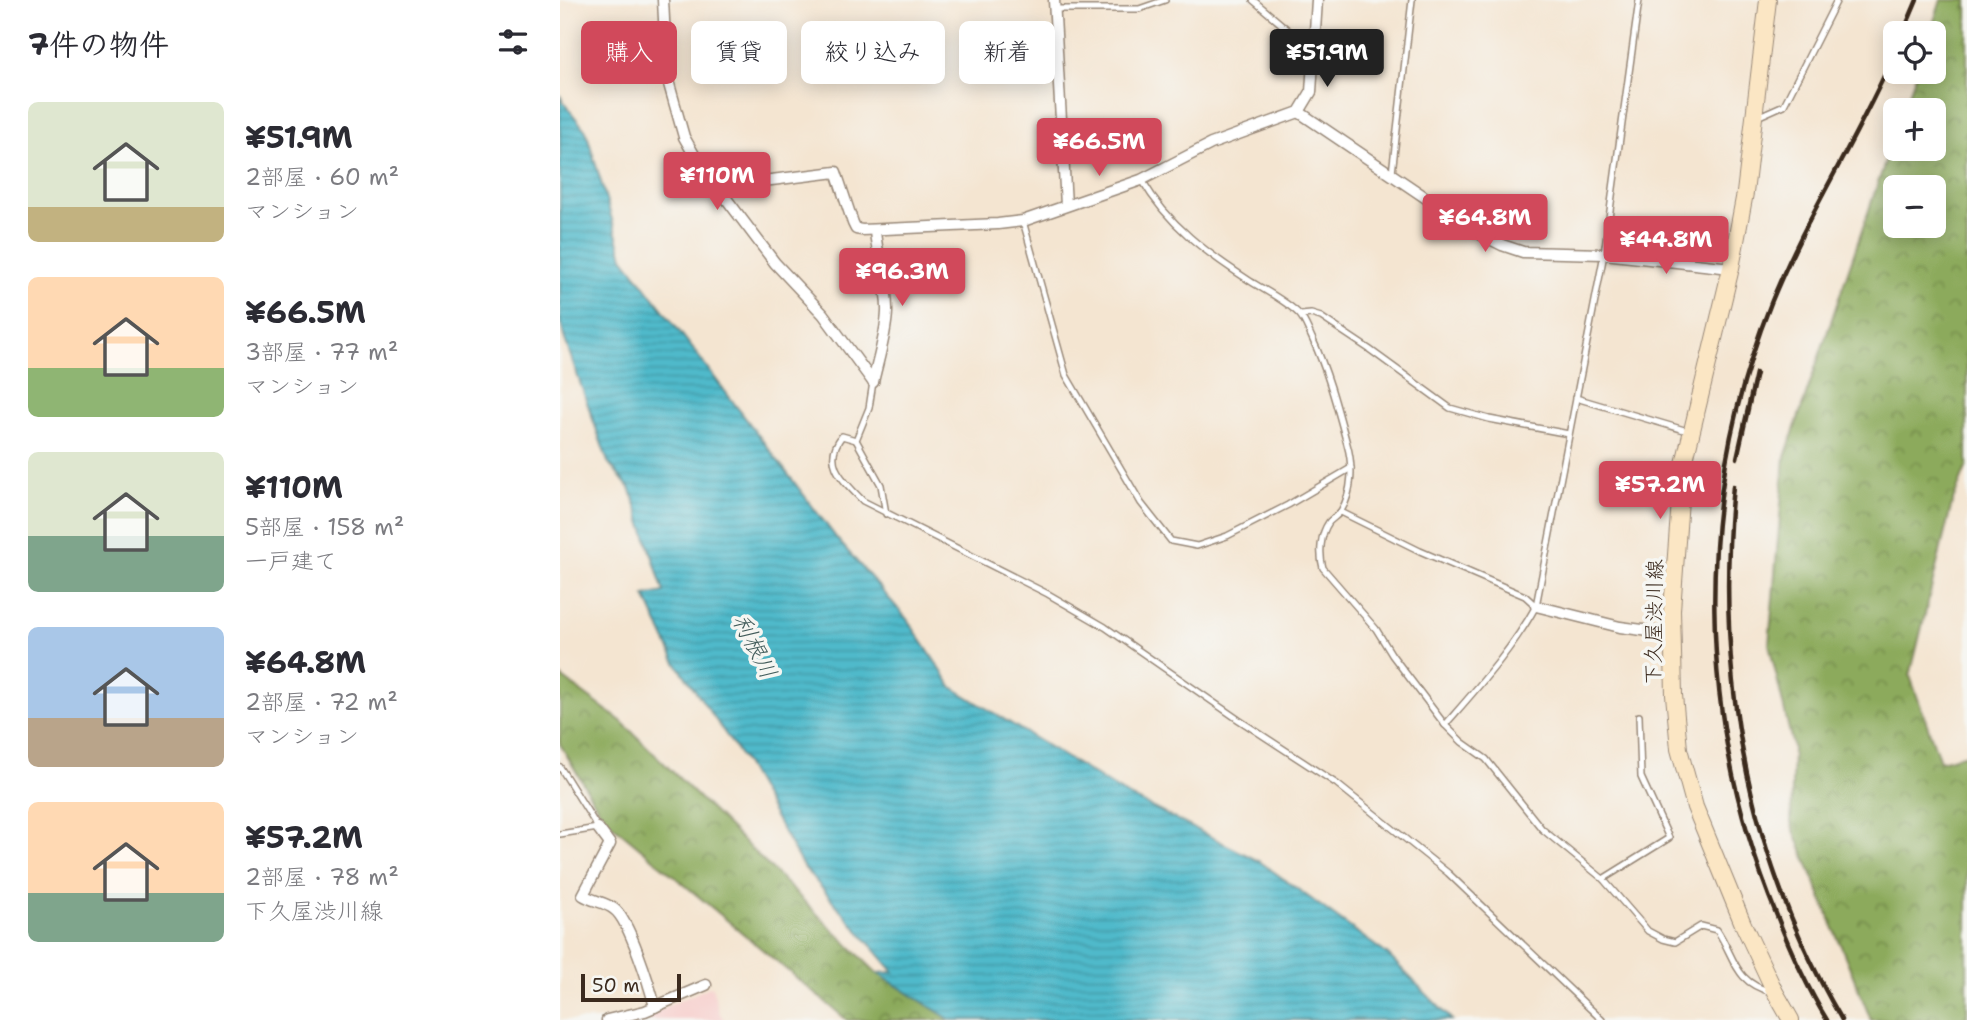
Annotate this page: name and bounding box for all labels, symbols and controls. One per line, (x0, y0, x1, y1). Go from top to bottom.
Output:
chip: 購入 (581, 21, 677, 84)
chip: 賃貸 (691, 21, 787, 84)
chip: 絞り込み (801, 21, 945, 84)
chip: 新着 (959, 21, 1055, 84)
map controls (1883, 21, 1946, 238)
button: locate (1883, 21, 1946, 84)
icon: filters (494, 23, 532, 61)
text: 7件の物件 (28, 24, 169, 65)
pin: ¥51.9M (1270, 29, 1384, 89)
text: ¥51.9M (1286, 37, 1368, 67)
button: + (1883, 98, 1946, 161)
text: ¥51.9M (245, 117, 353, 158)
pin: ¥66.5M (1042, 118, 1156, 178)
text: ¥66.5M (1053, 126, 1145, 156)
icon: home (84, 130, 168, 214)
pin: ¥110M (668, 152, 766, 212)
text: ¥110M (679, 160, 755, 190)
text: 2部屋 · 60 m² (245, 162, 399, 192)
button: − (1883, 175, 1946, 238)
pin: ¥64.8M (1428, 194, 1542, 254)
text: マンション (245, 196, 359, 226)
text: ¥64.8M (1439, 202, 1531, 232)
pin: ¥44.8M (1609, 216, 1723, 276)
text: ¥44.8M (1620, 224, 1712, 254)
pin: ¥96.3M (845, 248, 959, 308)
text: ¥96.3M (855, 256, 949, 286)
text: ¥66.5M (245, 292, 366, 333)
icon: home (84, 305, 168, 389)
text: 3部屋 · 77 m² (245, 337, 398, 367)
text: マンション (245, 371, 359, 401)
pin: ¥57.2M (1603, 462, 1717, 521)
text: ¥110M (245, 467, 343, 508)
text: ¥57.2M (1615, 469, 1705, 499)
icon: home (84, 480, 168, 564)
text: 5部屋 · 158 m² (245, 512, 404, 542)
text: 一戸建て (245, 546, 337, 576)
street label: 下久屋渋川線 (1639, 559, 1669, 685)
water label: 利根川 (726, 608, 784, 684)
text: ¥64.8M (245, 642, 366, 683)
icon: home (84, 655, 168, 739)
text: 2部屋 · 72 m² (245, 687, 398, 717)
text: マンション (245, 721, 359, 751)
text: ¥57.2M (245, 817, 363, 858)
icon: home (84, 830, 168, 914)
text: 2部屋 · 78 m² (245, 862, 399, 892)
text: 下久屋渋川線 (245, 896, 383, 926)
scale bar (581, 971, 681, 1003)
text: 50 m (592, 973, 640, 998)

